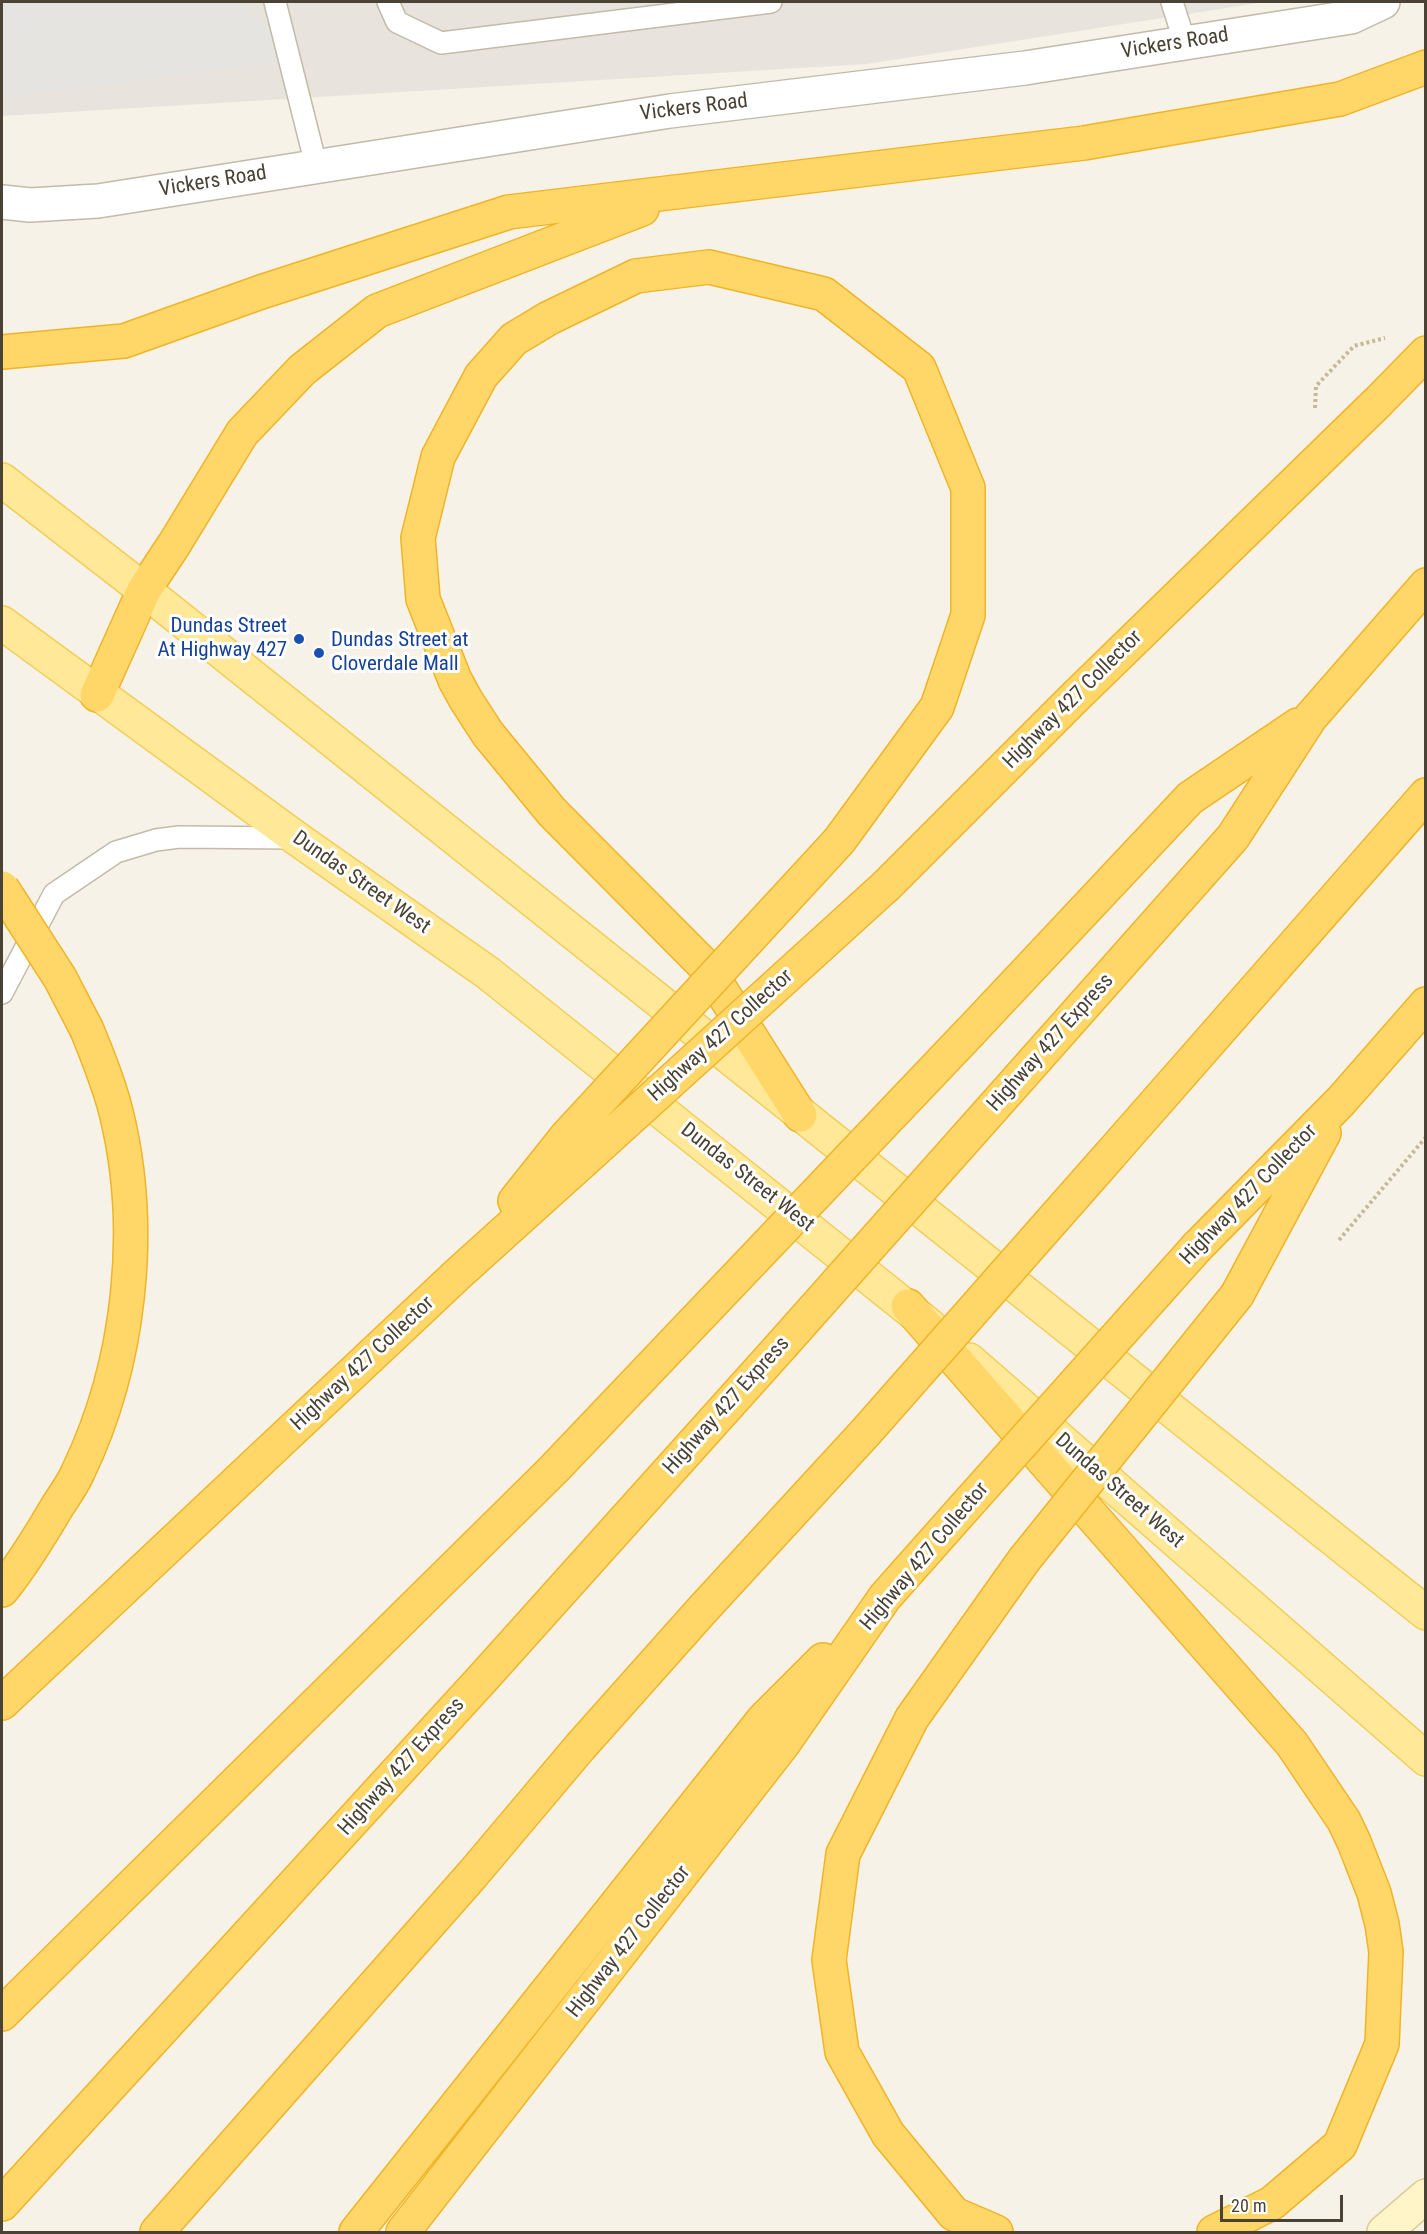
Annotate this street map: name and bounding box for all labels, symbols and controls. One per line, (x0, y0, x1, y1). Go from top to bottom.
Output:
street label: Vickers Road (1120, 23, 1230, 65)
street label: Vickers Road (639, 89, 749, 127)
street label: Vickers Road (158, 161, 268, 203)
place label: Dundas Street At Highway 427 (157, 614, 287, 664)
street label: Highway 427 Collector (998, 625, 1148, 775)
place label: Dundas Street at Cloverdale Mall (331, 628, 468, 678)
marker: Dundas Street At Highway 427 (292, 632, 306, 646)
marker: Dundas Street at Cloverdale Mall (312, 646, 326, 660)
street label: Dundas Street West (287, 826, 435, 940)
street label: Highway 427 Collector (643, 964, 799, 1108)
street label: Highway 427 Express (983, 969, 1119, 1117)
street label: Dundas Street West (675, 1118, 819, 1238)
street label: Highway 427 Collector (1175, 1119, 1323, 1271)
street label: Highway 427 Collector (286, 1291, 440, 1437)
street label: Highway 427 Express (659, 1332, 795, 1480)
street label: Dundas Street West (1049, 1428, 1189, 1554)
street label: Highway 427 Collector (856, 1478, 994, 1636)
street label: Highway 427 Express (334, 1693, 470, 1841)
street label: Highway 427 Collector (562, 1861, 696, 2023)
scale bar (1223, 2183, 1346, 2221)
text: 20 m (1231, 2195, 1266, 2216)

